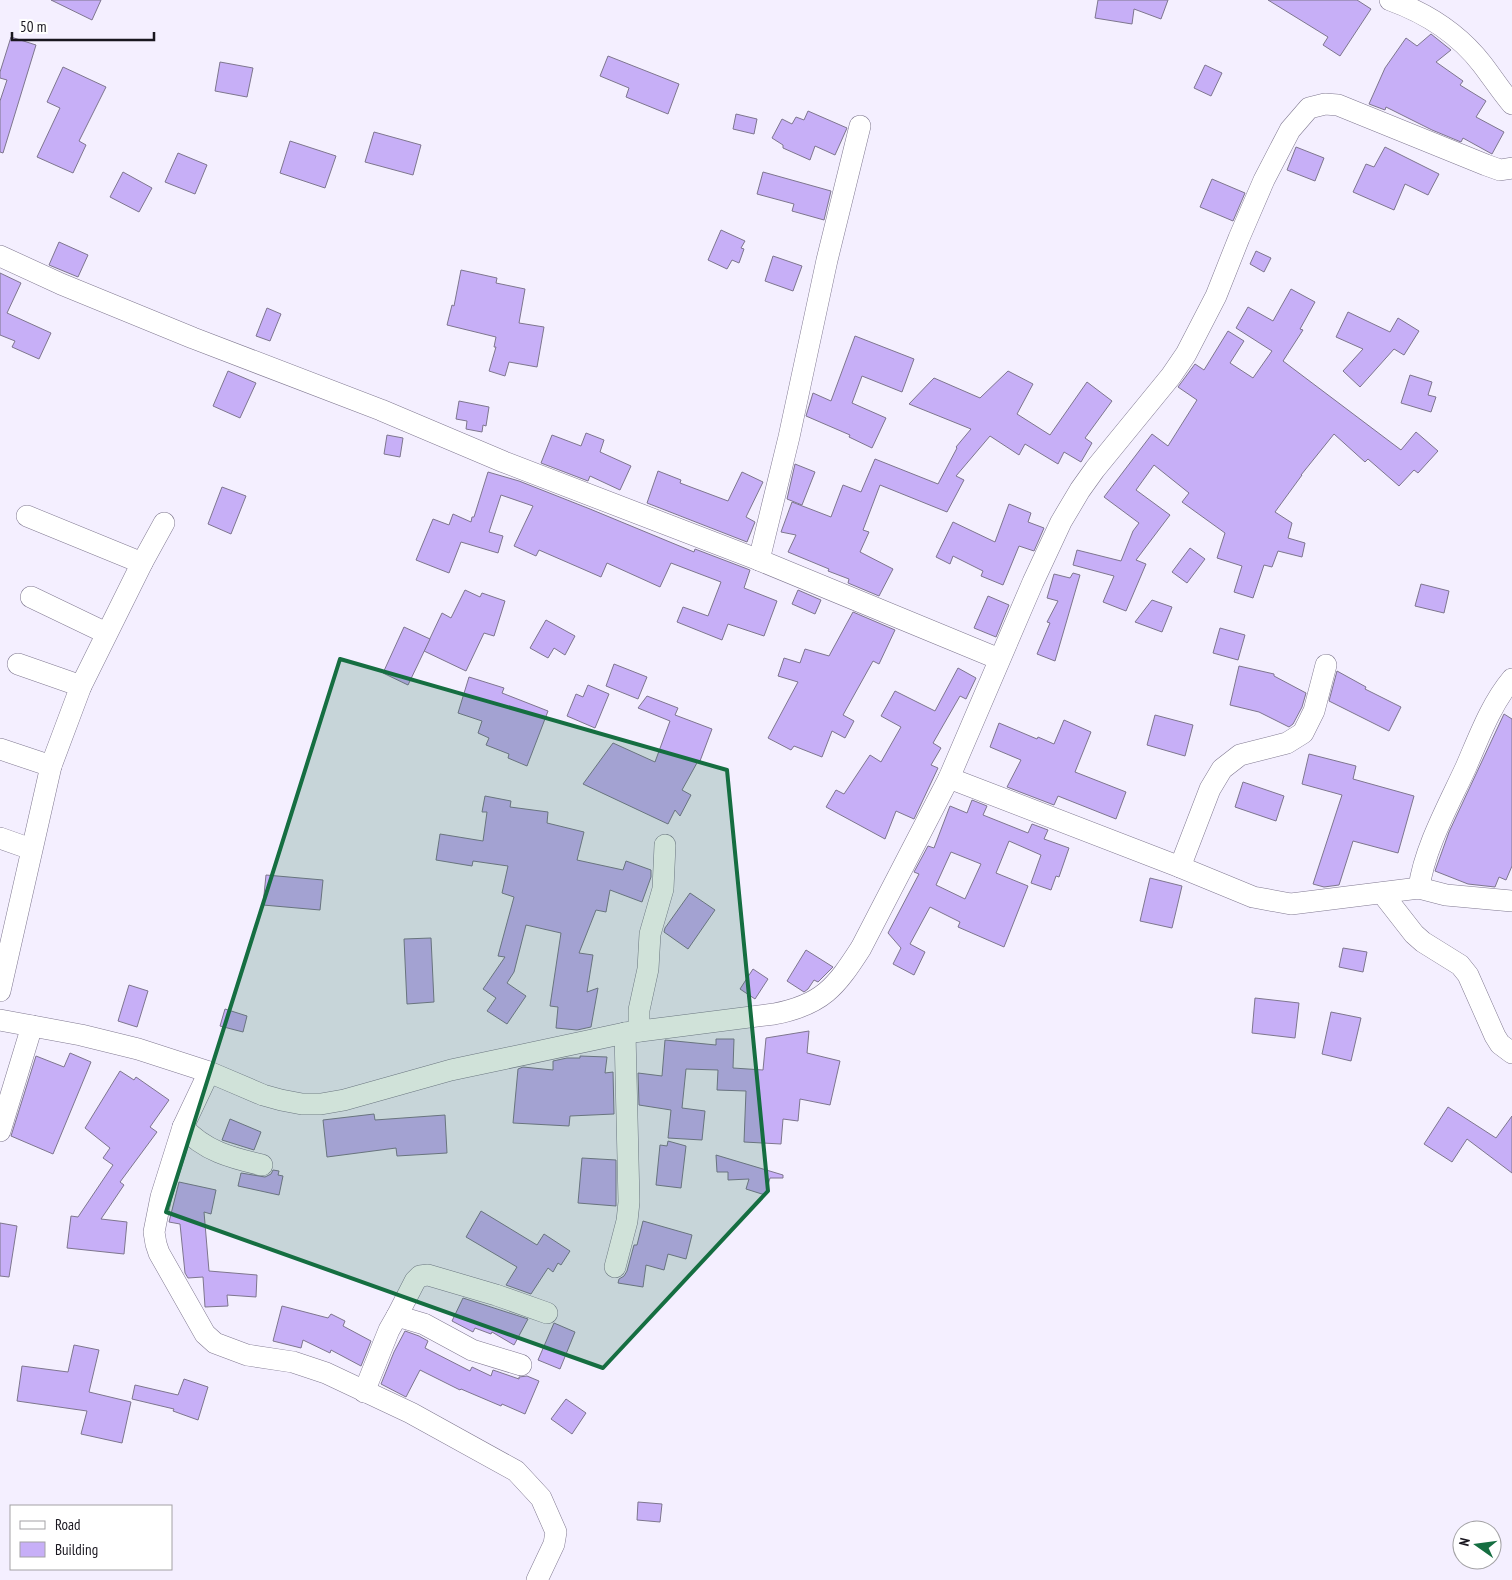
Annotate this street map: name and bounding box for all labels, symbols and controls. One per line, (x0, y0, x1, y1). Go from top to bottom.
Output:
scale bar (12, 10, 155, 42)
text: 50 m (20, 17, 46, 36)
legend (10, 1505, 172, 1570)
text: Road (55, 1515, 81, 1534)
north arrow (1452, 1520, 1502, 1570)
text: N (1455, 1536, 1474, 1548)
text: Building (55, 1540, 98, 1559)

